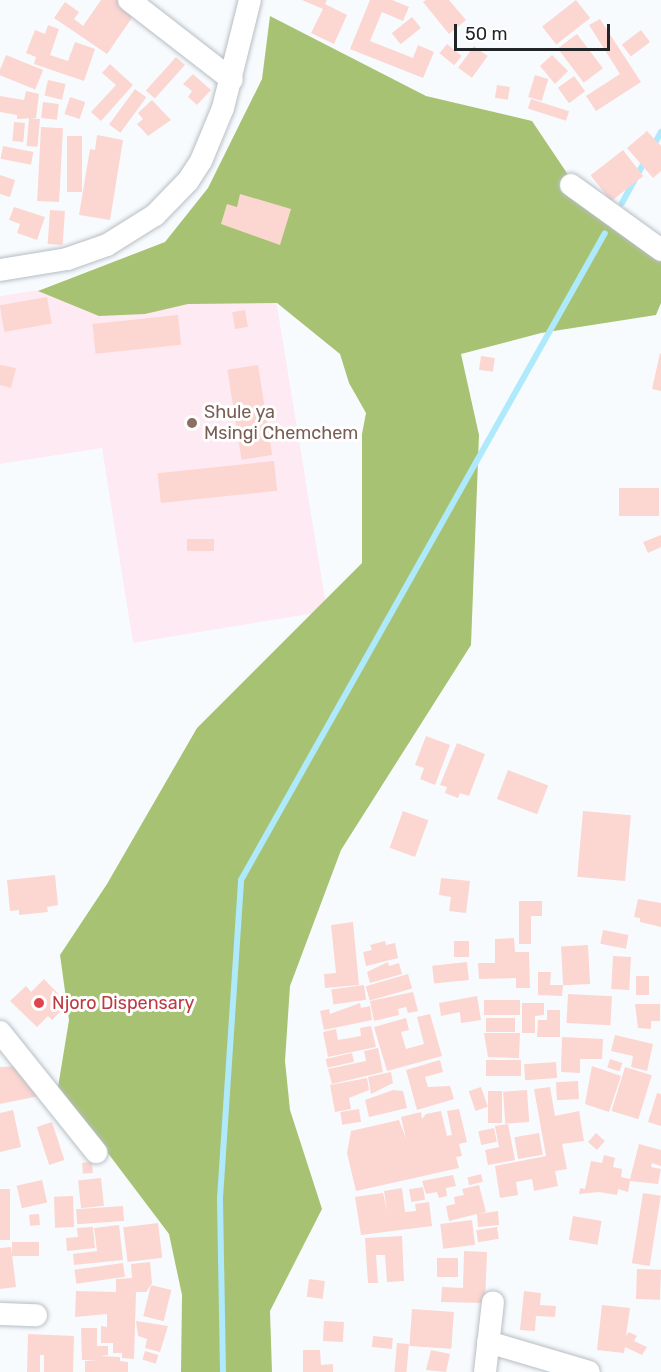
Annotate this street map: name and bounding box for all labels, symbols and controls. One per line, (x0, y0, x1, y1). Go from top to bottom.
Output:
scale bar (457, 12, 613, 50)
text: 50 m (465, 23, 508, 45)
place label: Shule ya Msingi Chemchem (204, 402, 358, 444)
marker: Shule ya Msingi Chemchem (185, 416, 199, 430)
place label: Njoro Dispensary (52, 992, 195, 1014)
marker: Njoro Dispensary (30, 994, 48, 1012)

